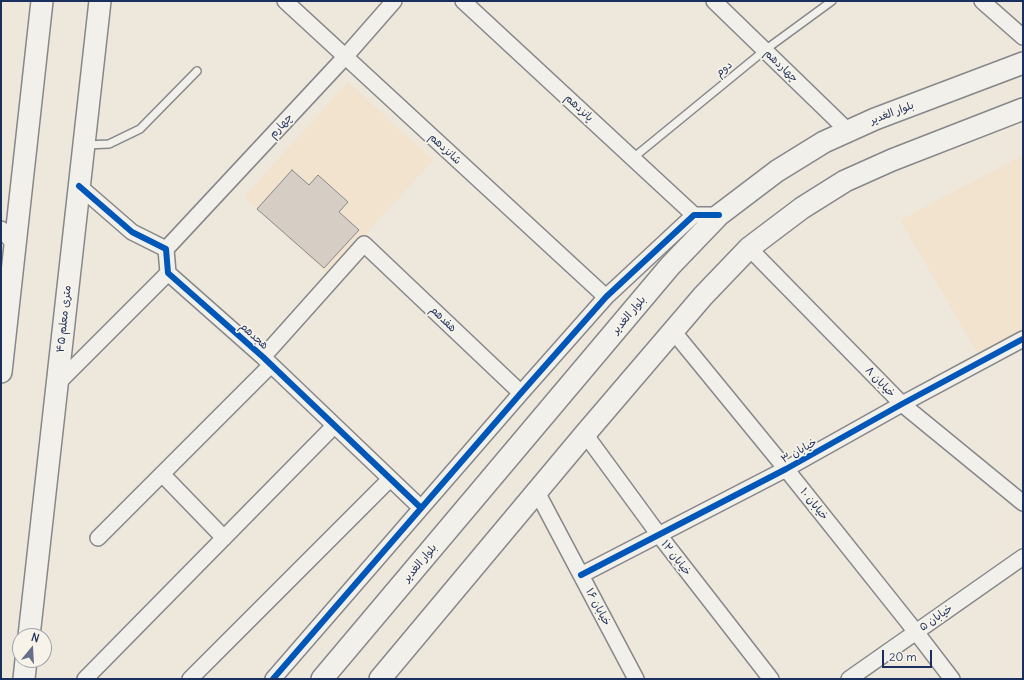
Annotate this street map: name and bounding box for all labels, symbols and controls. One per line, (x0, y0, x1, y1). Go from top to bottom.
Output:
street label: چهاردهم (761, 47, 801, 85)
street label: دوم (713, 58, 735, 80)
street label: پانزدهم (562, 91, 596, 125)
street label: بلوار الغدیر (868, 99, 916, 127)
street label: چهارم (266, 111, 296, 141)
street label: شانزدهم (426, 131, 464, 167)
street label: ۴۵ متری معلم (54, 285, 74, 353)
street label: بلوار الغدیر (609, 293, 649, 337)
street label: هفدهم (427, 303, 459, 335)
street label: هجدهم (237, 320, 271, 352)
street label: خیابان ۸ (862, 364, 898, 400)
street label: خیابان ۳ (779, 436, 819, 466)
street label: خیابان ۱۰ (797, 485, 831, 523)
street label: خیابان ۱۲ (658, 538, 694, 578)
street label: بلوار الغدیر (400, 541, 440, 585)
street label: خیابان ۱۶ (583, 586, 613, 628)
street label: خیابان ۵ (917, 602, 955, 634)
north arrow (12, 628, 52, 668)
text: N (30, 630, 41, 645)
scale bar (884, 642, 934, 668)
text: 20 m (889, 649, 917, 664)

